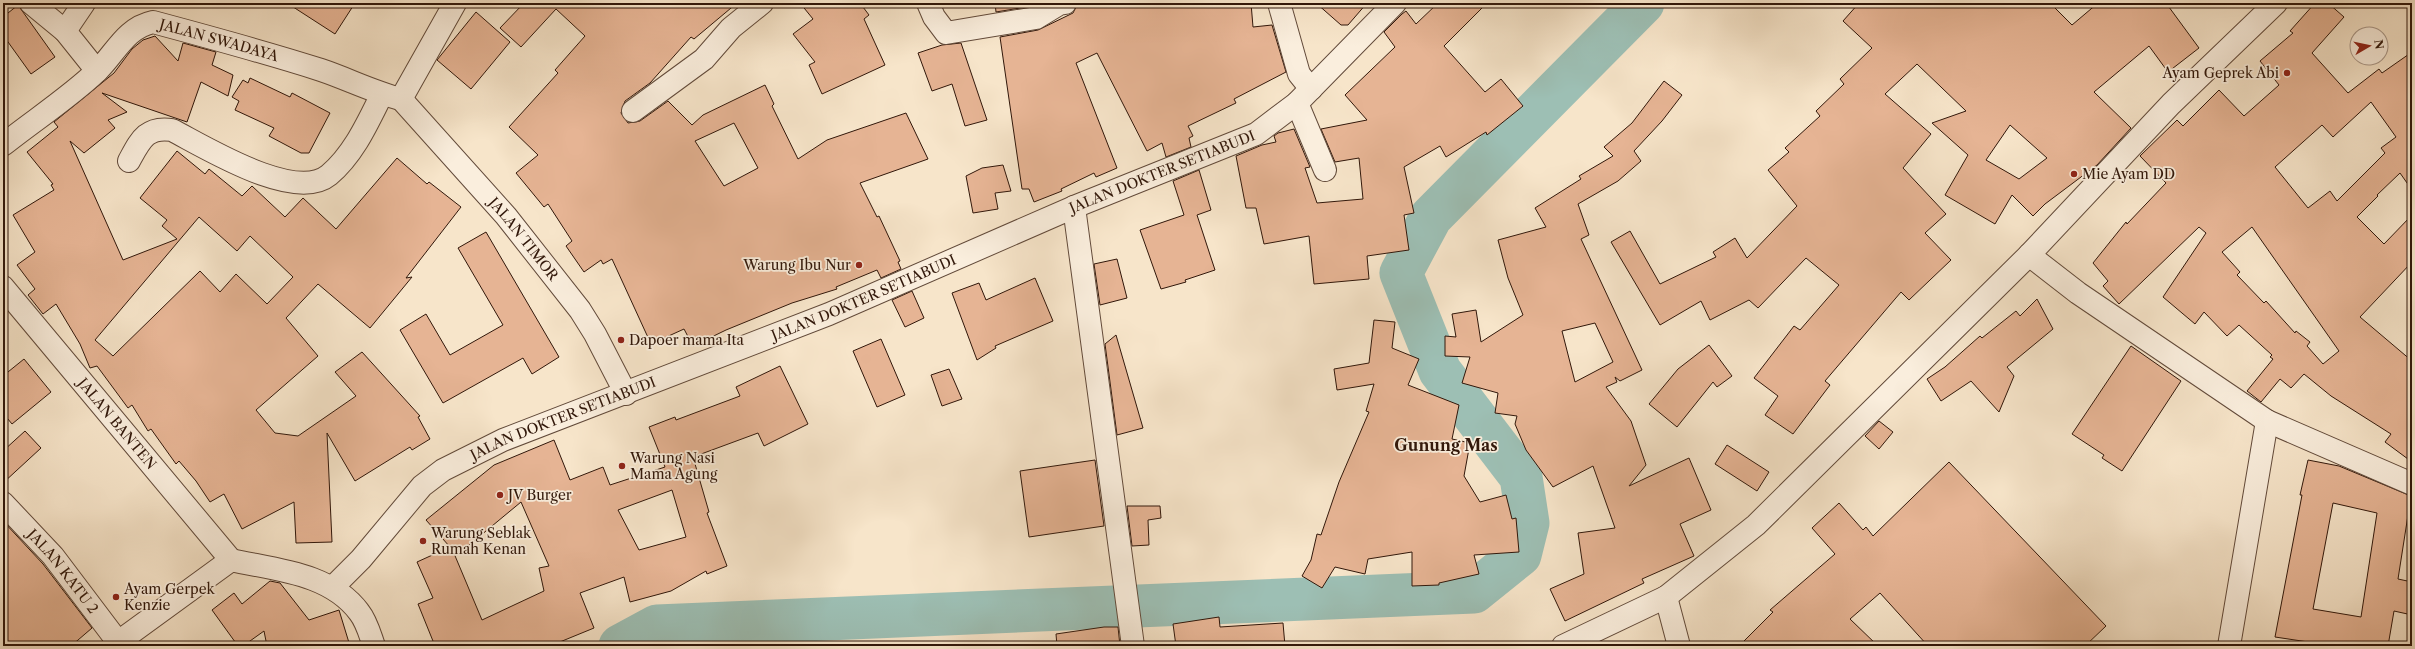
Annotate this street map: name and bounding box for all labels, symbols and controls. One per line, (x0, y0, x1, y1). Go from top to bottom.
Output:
street label: JALAN SWADAYA (156, 15, 281, 66)
north arrow (2349, 26, 2389, 66)
text: N (2371, 39, 2387, 51)
place label: Ayam Geprek Abi (2162, 64, 2279, 82)
marker: Ayam Geprek Abi (2282, 68, 2292, 78)
street label: JALAN DOKTER SETIABUDI (1064, 126, 1258, 218)
place label: Mie Ayam DD (2082, 165, 2175, 183)
marker: Mie Ayam DD (2069, 169, 2079, 179)
street label: JALAN TIMOR (483, 192, 563, 285)
street label: JALAN DOKTER SETIABUDI (767, 251, 959, 345)
place label: Warung Ibu Nur (742, 256, 851, 274)
marker: Warung Ibu Nur (854, 260, 864, 270)
place label: Dapoer mama Ita (629, 331, 744, 349)
marker: Dapoer mama Ita (616, 335, 626, 345)
street label: JALAN BANTEN (73, 373, 161, 473)
street label: JALAN DOKTER SETIABUDI (465, 373, 658, 465)
district label: Gunung Mas (1394, 435, 1498, 455)
place label: Warung Nasi Mama Agung (629, 449, 718, 483)
marker: Warung Nasi Mama Agung (617, 461, 627, 471)
place label: JV Burger (506, 486, 572, 504)
marker: JV Burger (495, 490, 505, 500)
street label: JALAN KATU 2 (22, 524, 102, 617)
place label: Warung Seblak Rumah Kenan (430, 524, 532, 558)
marker: Warung Seblak Rumah Kenan (418, 536, 428, 546)
place label: Ayam Gerpek Kenzie (123, 580, 216, 614)
marker: Ayam Gerpek Kenzie (111, 592, 121, 602)

